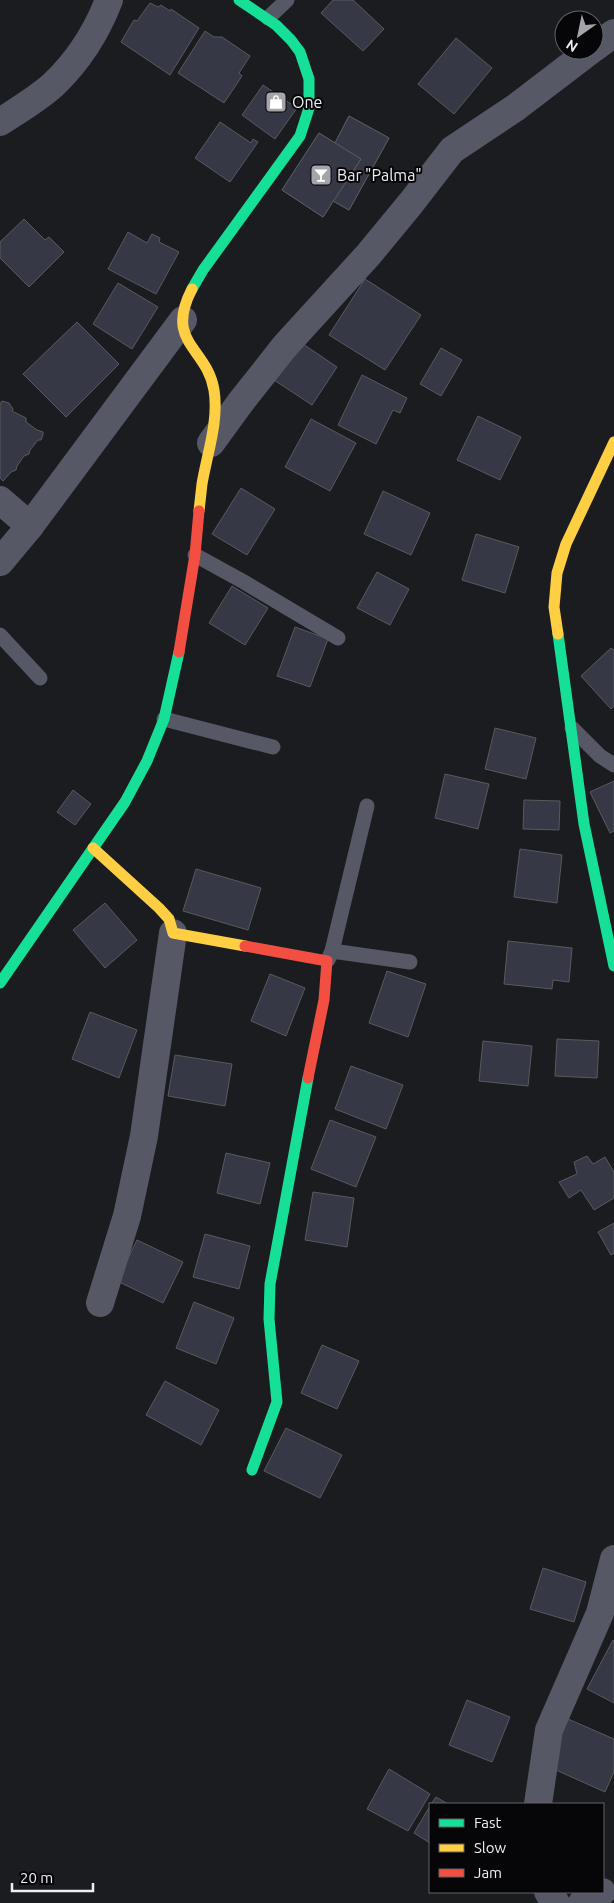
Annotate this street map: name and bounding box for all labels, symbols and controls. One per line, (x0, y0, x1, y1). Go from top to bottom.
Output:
north arrow (554, 10, 604, 60)
text: N (563, 36, 581, 55)
shop icon: One (264, 90, 288, 114)
place label: One (292, 93, 322, 111)
bar icon: Bar "Palma" (309, 163, 333, 187)
place label: Bar "Palma" (337, 166, 422, 184)
legend (429, 1803, 604, 1893)
text: Fast (474, 1814, 502, 1831)
text: Slow (474, 1839, 507, 1856)
scale bar (12, 1860, 94, 1892)
text: Jam (474, 1864, 502, 1881)
text: 20 m (20, 1869, 53, 1886)

